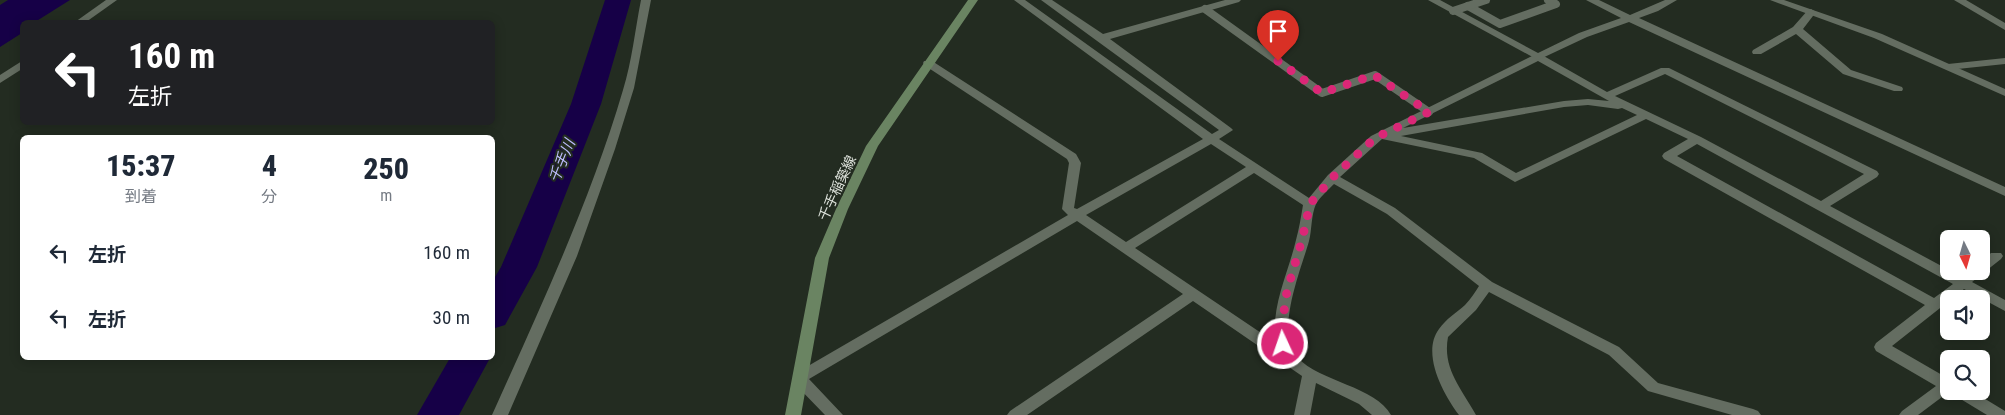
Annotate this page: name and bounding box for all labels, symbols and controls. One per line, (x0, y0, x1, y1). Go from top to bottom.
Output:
pin (1257, 10, 1299, 61)
icon: arrive (1264, 17, 1292, 45)
text: 160 m (128, 36, 215, 77)
icon: left (45, 40, 110, 105)
text: 左折 (128, 84, 172, 109)
water label: 千手川 (545, 135, 580, 185)
text: 15:37 (106, 148, 175, 183)
text: 4 (262, 148, 277, 183)
text: 250 (363, 151, 409, 186)
street label: 千手稲築線 (815, 153, 859, 223)
text: m (380, 186, 392, 205)
text: 到着 (125, 187, 157, 206)
text: 分 (261, 187, 277, 206)
north arrow (1940, 230, 1990, 280)
map controls (1940, 230, 1990, 400)
icon: left (45, 239, 73, 267)
text: 160 m (423, 241, 470, 264)
text: 左折 (88, 243, 126, 266)
button: sound (1940, 290, 1990, 340)
icon: left (45, 304, 73, 332)
text: 30 m (433, 306, 470, 329)
text: 左折 (88, 308, 126, 331)
position arrow (1256, 317, 1308, 369)
button: search (1940, 350, 1990, 400)

